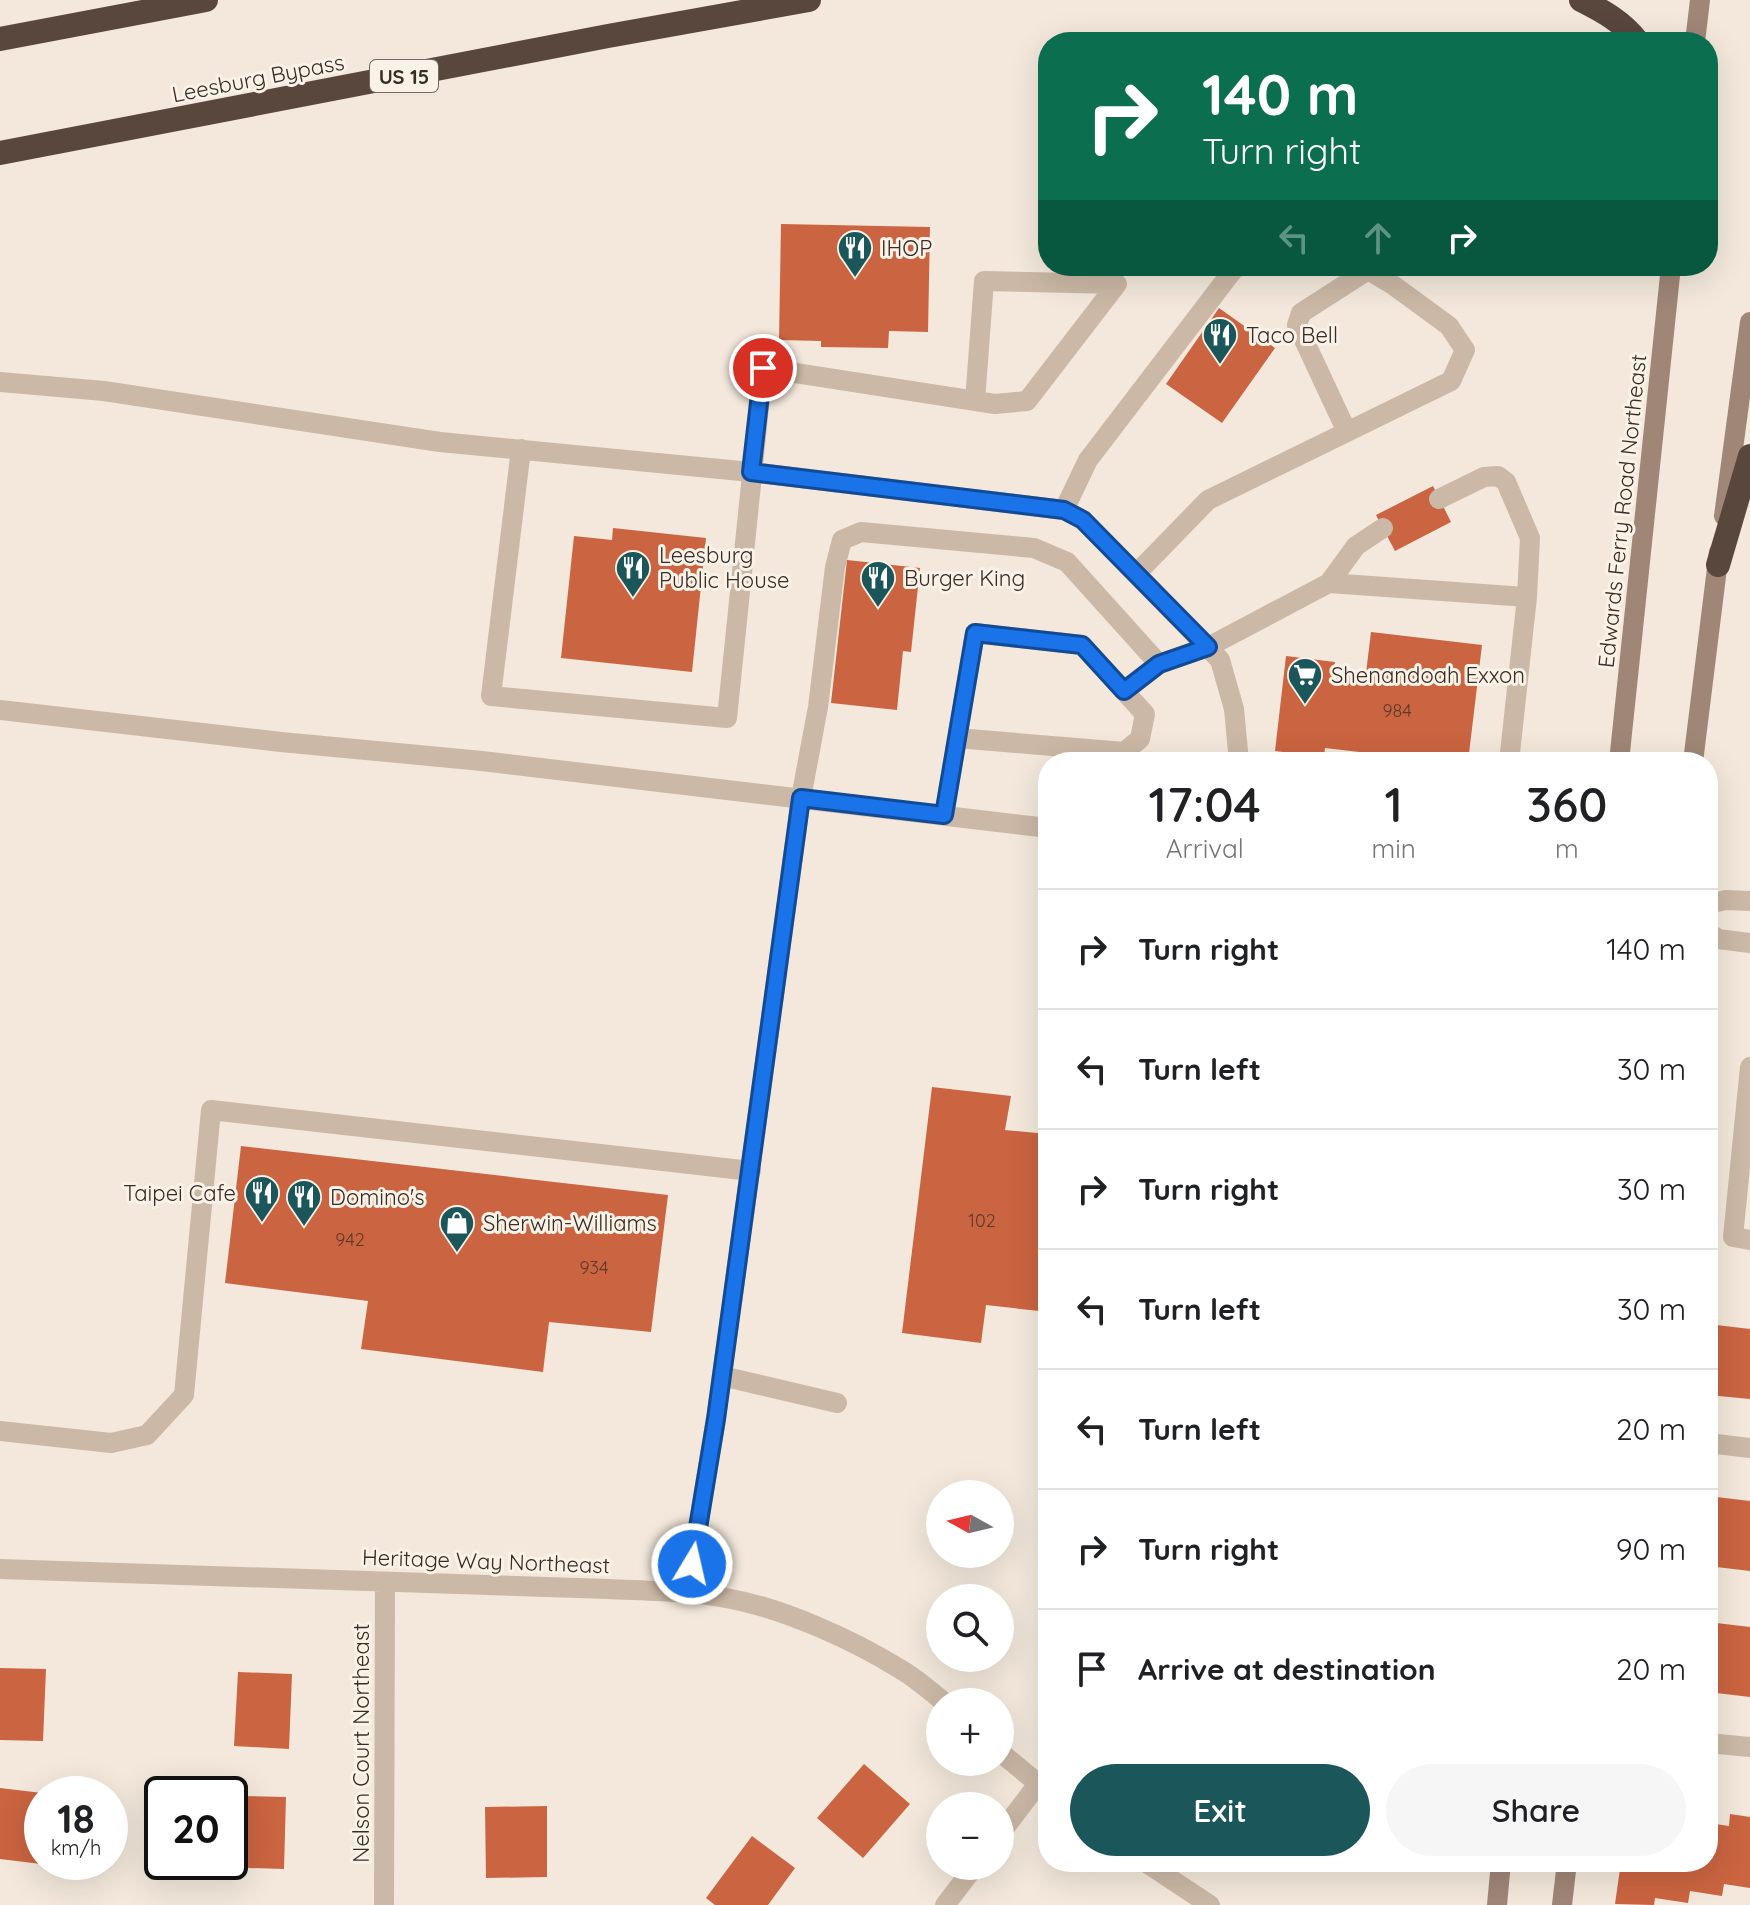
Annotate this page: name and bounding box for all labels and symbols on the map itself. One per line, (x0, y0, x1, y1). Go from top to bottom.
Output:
street label: Leesburg Bypass (170, 48, 346, 108)
road number: US 15 (370, 60, 438, 92)
restaurant icon: IHOP (836, 229, 874, 279)
place label: IHOP (881, 234, 932, 262)
restaurant icon: Taco Bell (1201, 316, 1239, 366)
place label: Taco Bell (1246, 321, 1338, 349)
pin (729, 334, 797, 402)
street label: Edwards Ferry Road Northeast (1592, 353, 1652, 669)
place label: Leesburg Public House (659, 541, 789, 594)
restaurant icon: Leesburg Public House (614, 549, 652, 599)
restaurant icon: Burger King (859, 559, 897, 609)
place label: Burger King (904, 564, 1025, 592)
supermarket icon: Shenandoah Exxon (1286, 656, 1324, 706)
place label: Shenandoah Exxon (1331, 661, 1525, 689)
house number: 984 (1382, 699, 1412, 722)
restaurant icon: Taipei Cafe (243, 1174, 281, 1224)
restaurant icon: Domino's (285, 1178, 323, 1228)
place label: Taipei Cafe (123, 1179, 236, 1207)
place label: Domino's (330, 1183, 425, 1211)
shop icon: Sherwin-Williams (438, 1204, 476, 1254)
place label: Sherwin-Williams (483, 1209, 657, 1237)
house number: 102 (968, 1209, 996, 1232)
house number: 942 (335, 1228, 365, 1251)
house number: 934 (580, 1256, 608, 1279)
north arrow (926, 1480, 1014, 1568)
position arrow (650, 1522, 734, 1606)
street label: Heritage Way Northeast (361, 1543, 611, 1579)
street label: Nelson Court Northeast (347, 1623, 375, 1863)
speed limit sign: 20 (144, 1776, 248, 1880)

